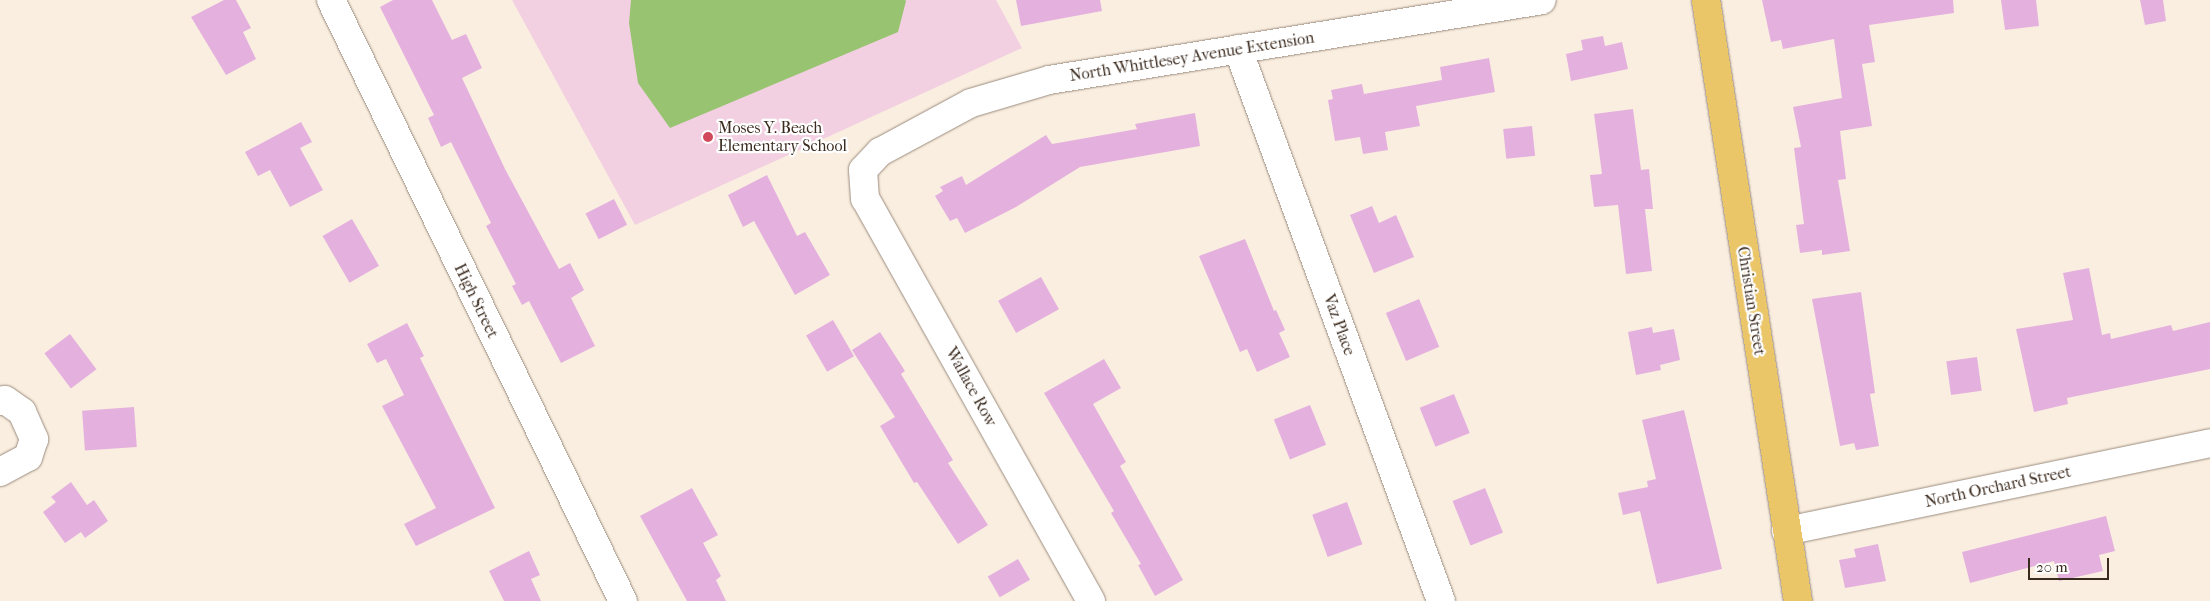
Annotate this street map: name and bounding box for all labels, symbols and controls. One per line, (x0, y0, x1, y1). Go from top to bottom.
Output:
street label: North Whittlesey Avenue Extension (1068, 28, 1316, 86)
place label: Moses Y. Beach Elementary School (718, 118, 847, 156)
marker: Moses Y. Beach Elementary School (702, 131, 714, 143)
street label: Christian Street (1733, 245, 1769, 357)
street label: High Street (450, 261, 502, 341)
street label: Vaz Place (1319, 292, 1359, 358)
street label: Wallace Row (941, 344, 1001, 430)
street label: North Orchard Street (1923, 462, 2073, 512)
scale bar (2030, 548, 2111, 580)
text: 20 m (2036, 558, 2068, 576)

